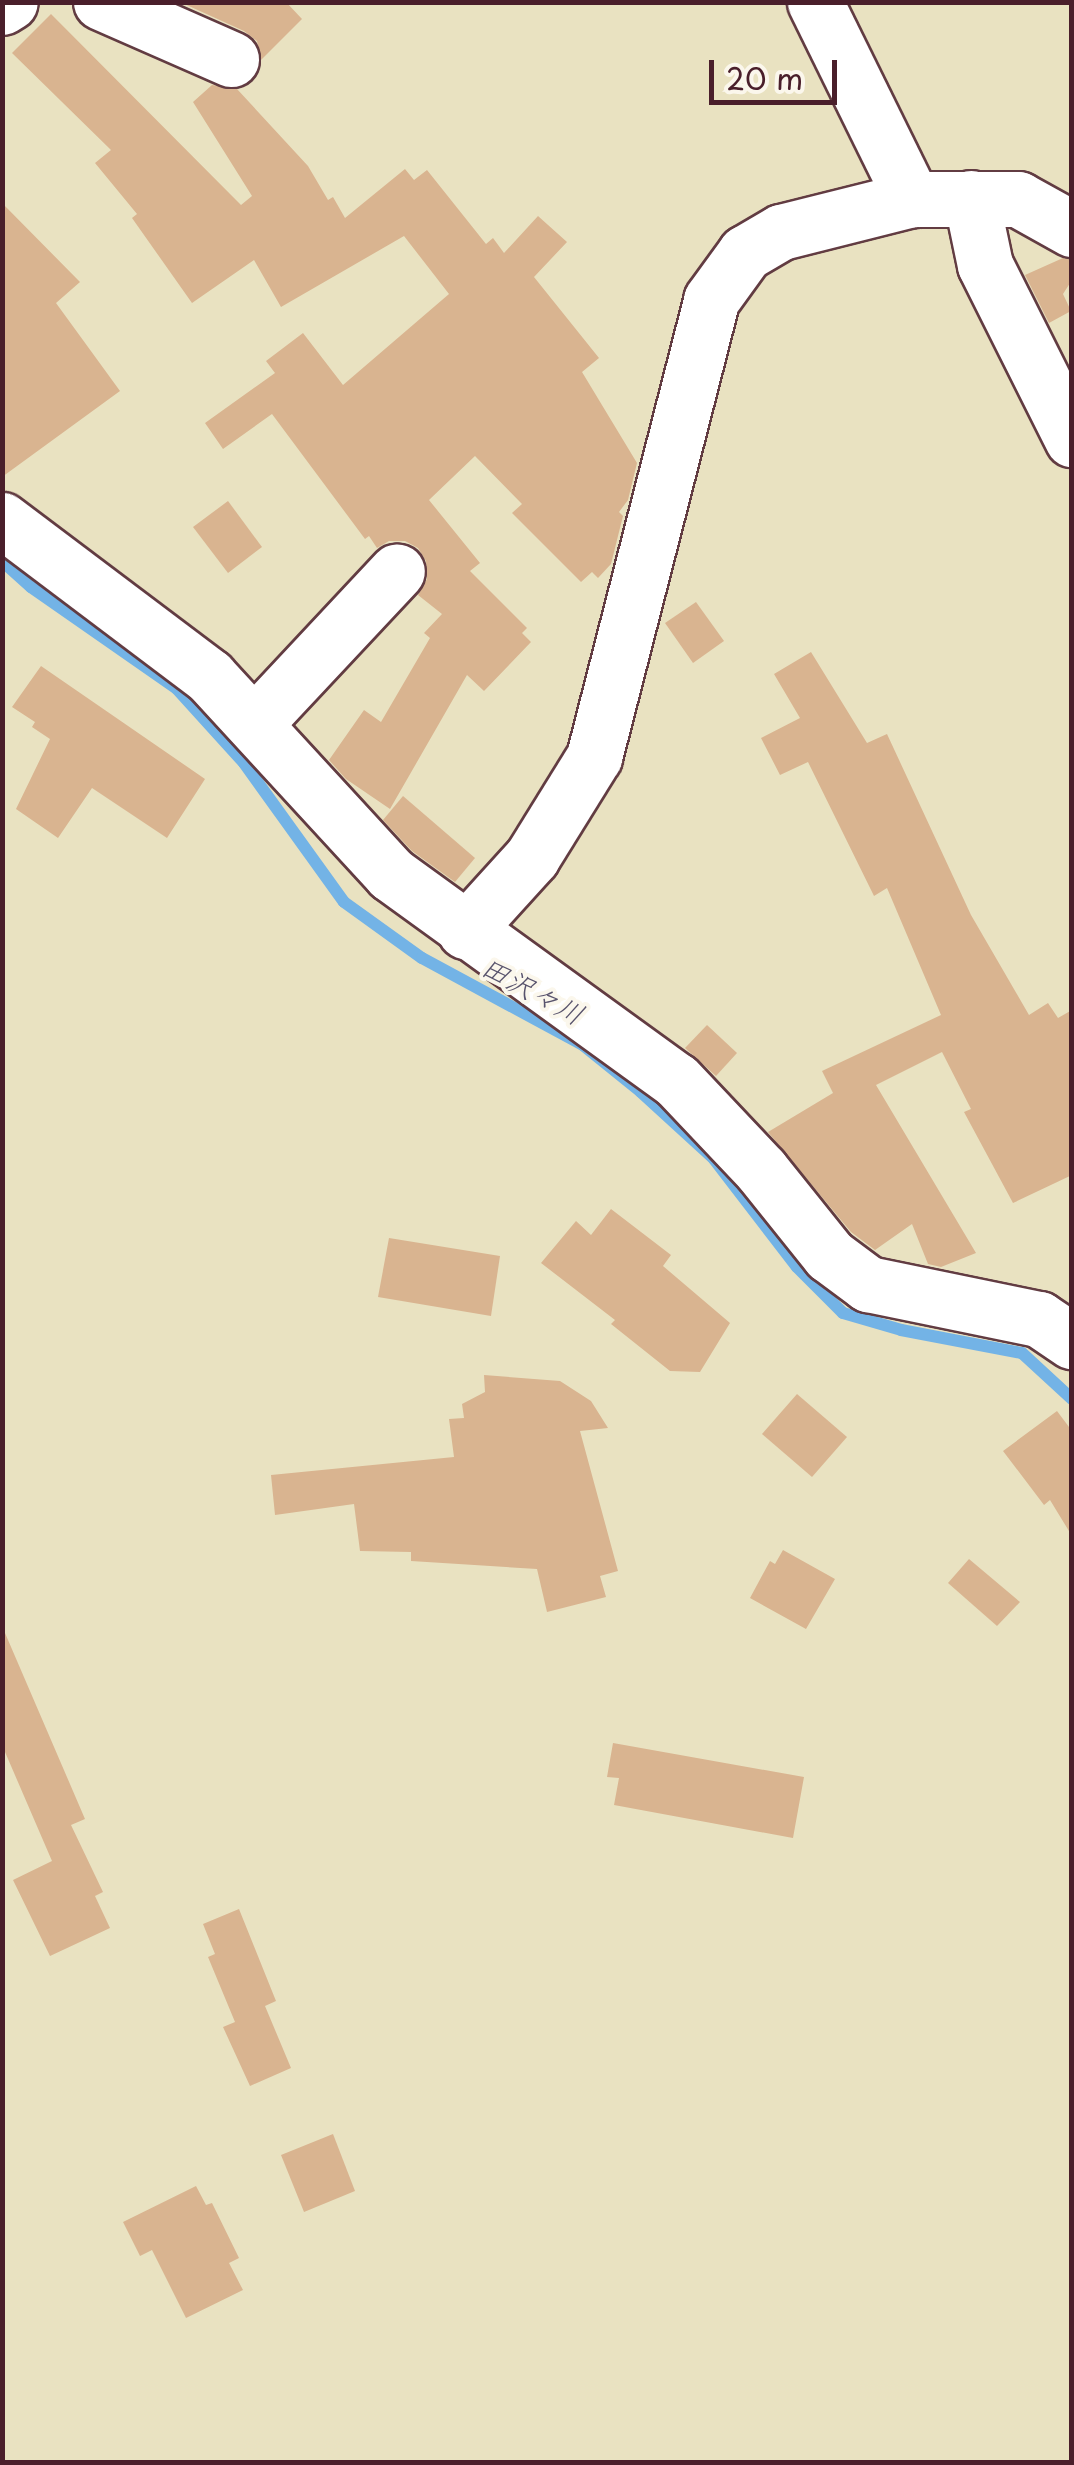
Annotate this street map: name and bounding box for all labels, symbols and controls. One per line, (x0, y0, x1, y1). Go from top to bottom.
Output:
scale bar (714, 40, 842, 102)
text: 20 m (726, 55, 803, 100)
water label: 田沢々川 (476, 949, 590, 1031)

